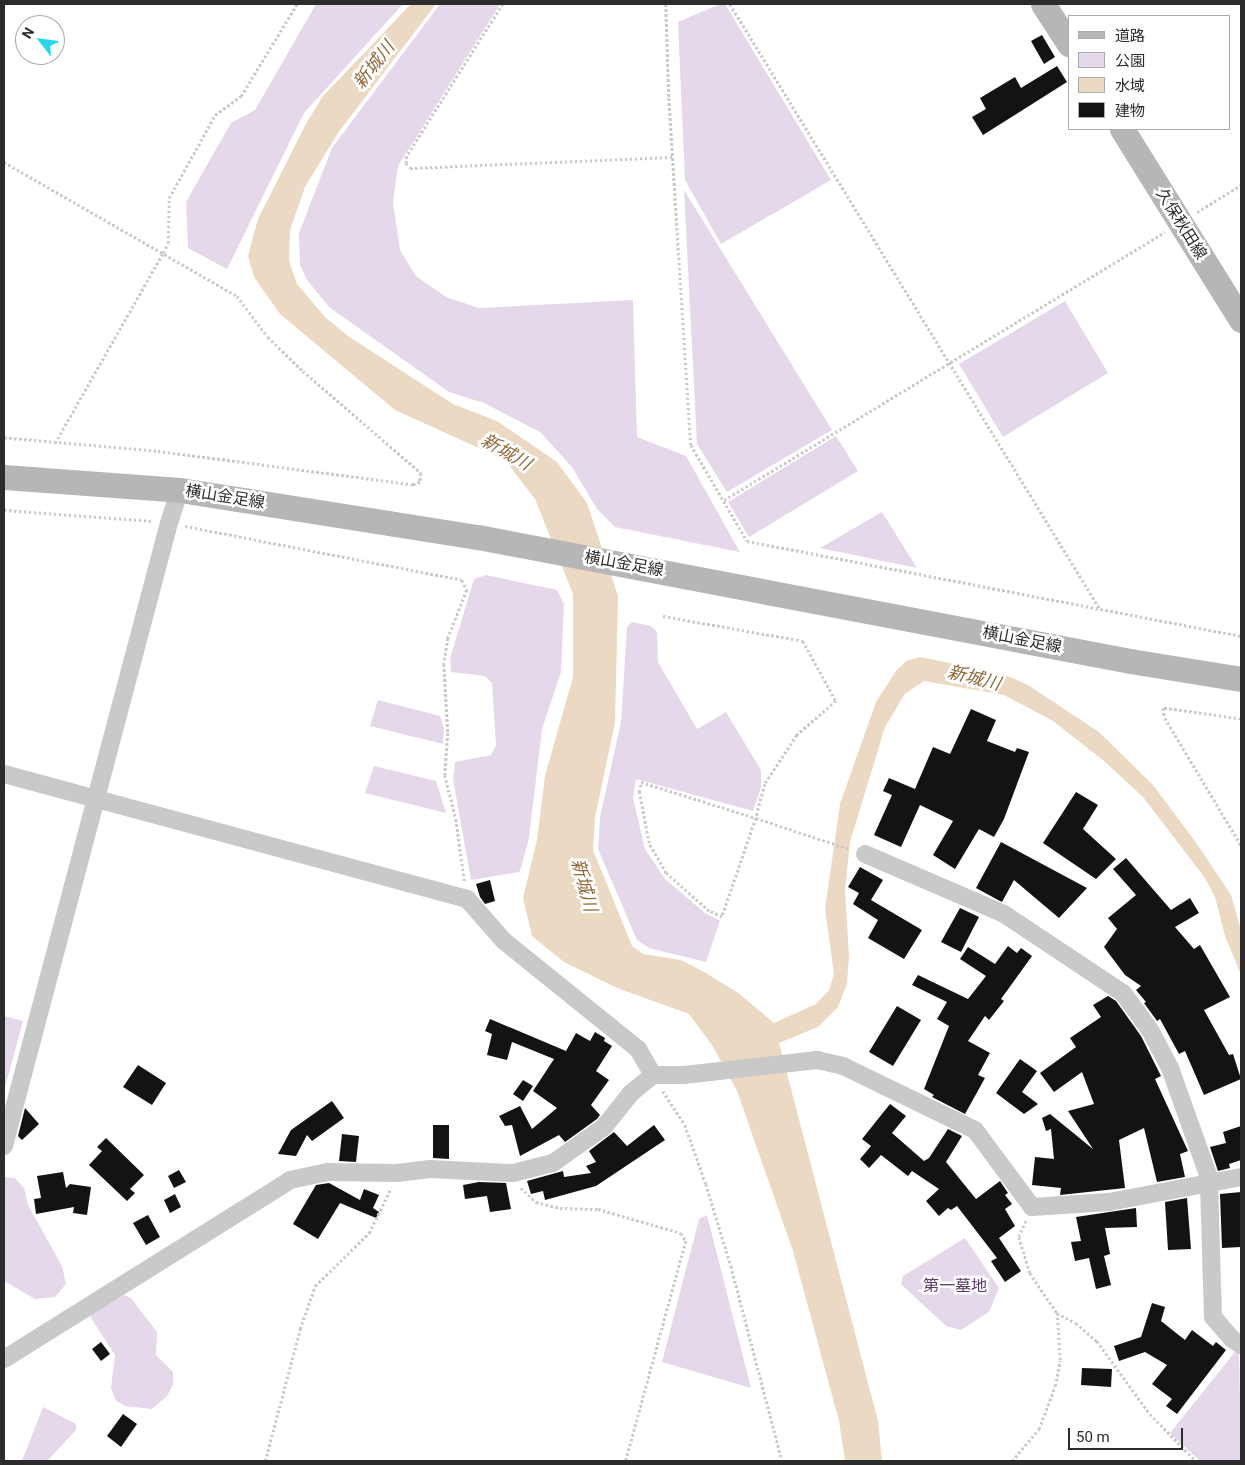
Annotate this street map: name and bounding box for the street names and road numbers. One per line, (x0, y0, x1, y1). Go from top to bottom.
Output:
street label: 久保秋田線 (1152, 185, 1210, 263)
street label: 横山金足線 (184, 481, 266, 513)
street label: 横山金足線 (583, 548, 665, 580)
street label: 横山金足線 (981, 623, 1063, 657)

